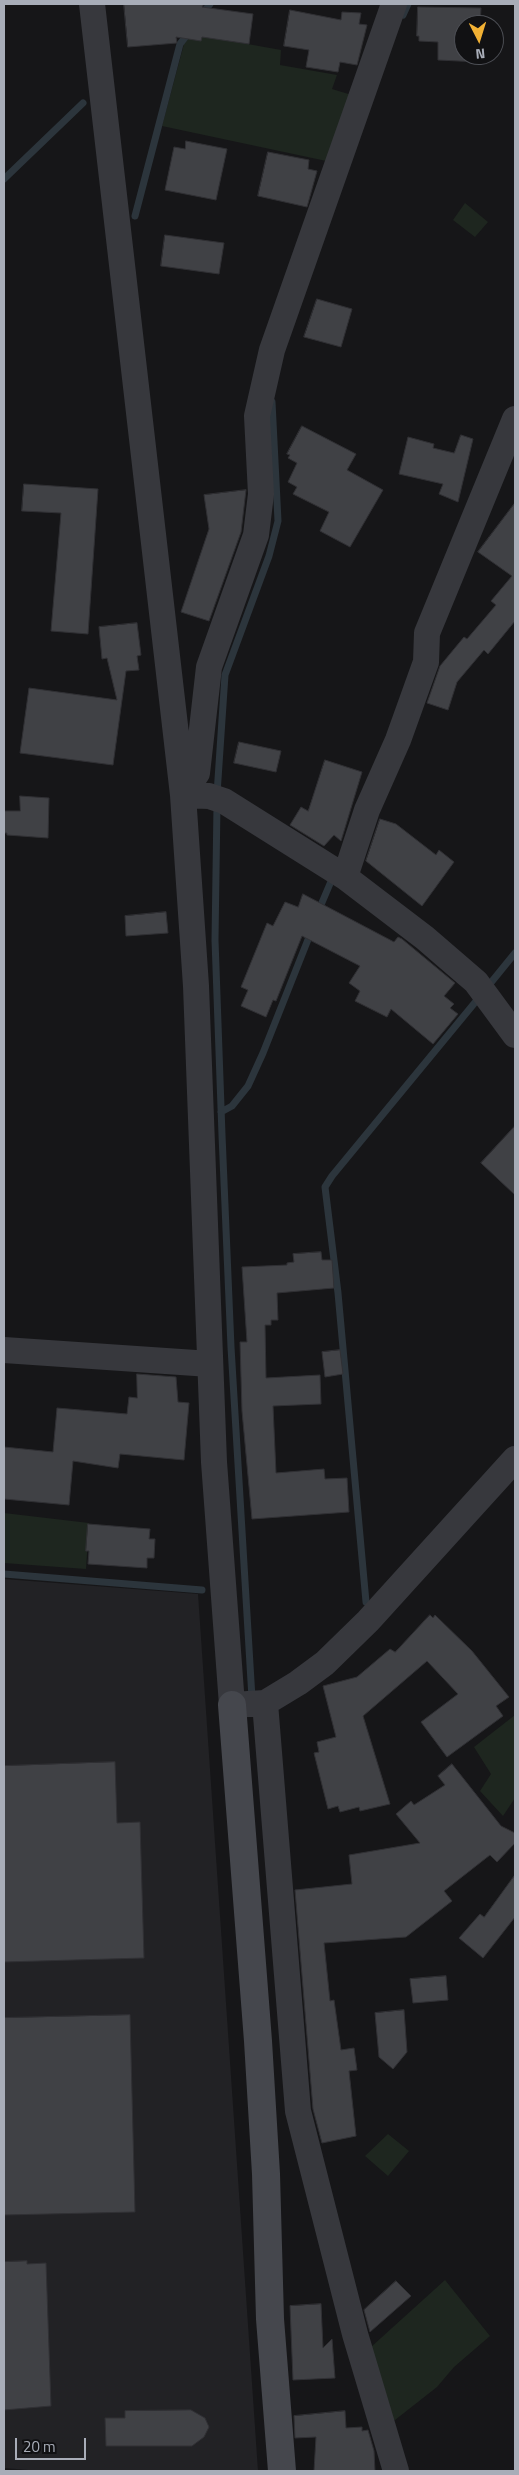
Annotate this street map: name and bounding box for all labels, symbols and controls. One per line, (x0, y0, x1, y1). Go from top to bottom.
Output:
north arrow (454, 15, 504, 65)
text: N (475, 44, 486, 65)
scale bar (18, 2428, 89, 2460)
text: 20 m (23, 2435, 56, 2458)

